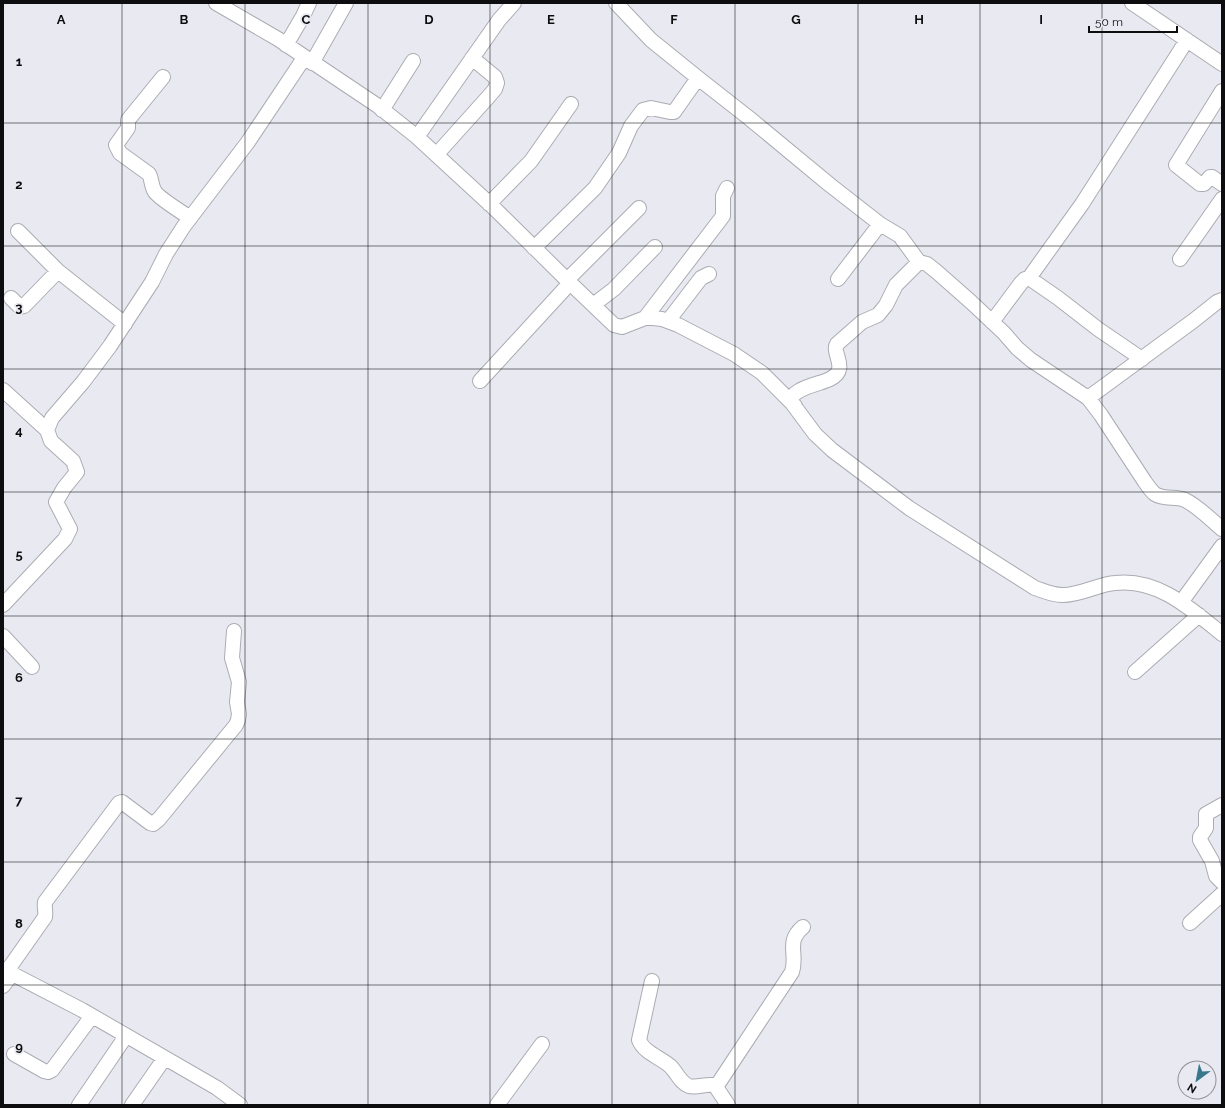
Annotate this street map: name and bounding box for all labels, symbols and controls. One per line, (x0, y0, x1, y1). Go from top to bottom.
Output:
scale bar (1089, 8, 1177, 34)
text: A (57, 12, 66, 27)
text: B (180, 12, 189, 27)
text: C (302, 12, 311, 27)
text: D (424, 12, 434, 27)
text: E (547, 12, 555, 27)
text: F (670, 12, 678, 27)
text: G (791, 12, 801, 27)
text: H (914, 12, 924, 27)
text: I (1039, 12, 1043, 27)
text: 50 m (1095, 15, 1123, 29)
text: 1 (16, 54, 23, 69)
text: 2 (15, 177, 23, 192)
text: 3 (15, 300, 23, 315)
text: 4 (15, 423, 23, 438)
text: 5 (15, 547, 23, 562)
text: 6 (15, 670, 23, 685)
text: 7 (15, 793, 23, 808)
text: 8 (15, 916, 23, 931)
text: 9 (15, 1039, 23, 1054)
north arrow (1177, 1060, 1217, 1100)
text: N (1185, 1080, 1199, 1096)

